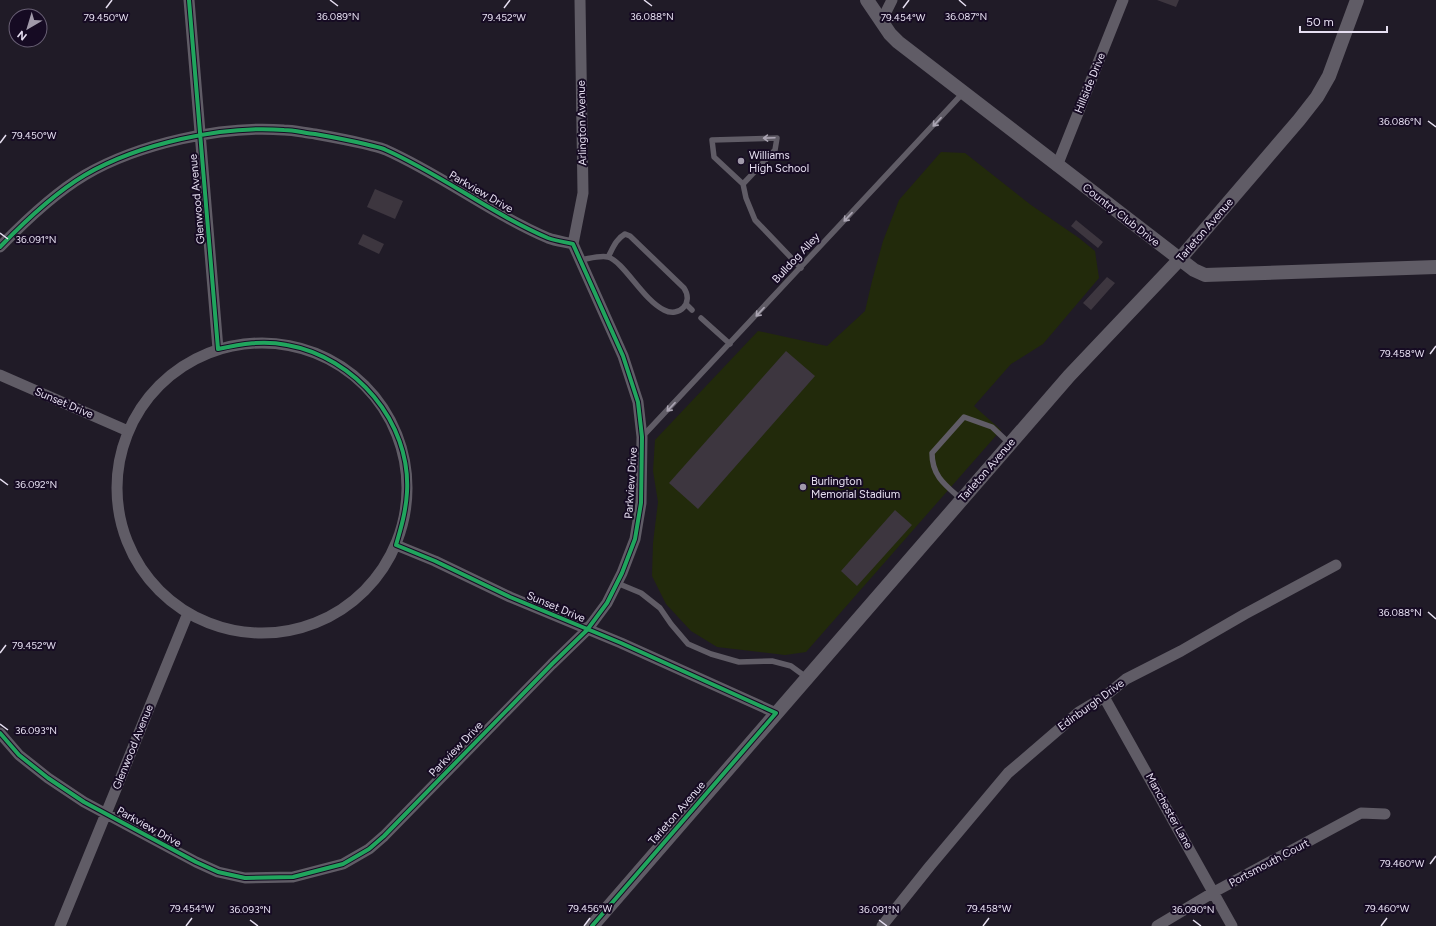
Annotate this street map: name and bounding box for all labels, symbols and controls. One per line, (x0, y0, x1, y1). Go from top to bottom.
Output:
north arrow (8, 8, 48, 48)
scale bar (1300, 8, 1387, 34)
text: 36.089°N (317, 10, 359, 23)
text: 36.088°N (630, 10, 674, 23)
text: 36.087°N (945, 10, 987, 23)
text: 79.450°W (84, 11, 129, 24)
text: 79.452°W (482, 11, 526, 24)
text: 79.454°W (881, 11, 926, 24)
text: 50 m (1306, 15, 1334, 29)
text: N (15, 28, 30, 43)
street label: Hillside Drive (1072, 51, 1108, 115)
street label: Arlington Avenue (575, 80, 589, 166)
text: 36.086°N (1379, 115, 1421, 128)
one-way arrow (932, 117, 942, 127)
text: 79.450°W (12, 129, 57, 142)
one-way arrow (763, 134, 776, 142)
place label: Williams High School (749, 149, 809, 175)
street label: Glenwood Avenue (187, 153, 207, 245)
marker: Williams High School (736, 156, 746, 166)
street label: Parkview Drive (447, 168, 515, 216)
street label: Country Club Drive (1080, 181, 1162, 249)
street label: Tarleton Avenue (1174, 196, 1236, 264)
one-way arrow (844, 212, 853, 222)
street label: Bulldog Alley (770, 230, 823, 286)
text: 36.091°N (16, 233, 56, 246)
one-way arrow (755, 307, 765, 317)
text: 79.458°W (1380, 347, 1425, 360)
street label: Sunset Drive (33, 385, 95, 421)
one-way arrow (667, 402, 676, 412)
street label: Tarleton Avenue (956, 436, 1018, 504)
street label: Parkview Drive (622, 447, 640, 519)
place label: Burlington Memorial Stadium (811, 475, 900, 501)
text: 36.092°N (15, 478, 57, 491)
marker: Burlington Memorial Stadium (798, 482, 808, 492)
street label: Sunset Drive (525, 589, 587, 625)
text: 36.088°N (1378, 606, 1422, 619)
text: 79.452°W (12, 639, 56, 652)
street label: Edinburgh Drive (1055, 677, 1127, 733)
street label: Glenwood Avenue (110, 703, 156, 791)
street label: Parkview Drive (426, 719, 486, 779)
text: 36.093°N (15, 724, 57, 737)
street label: Manchester Lane (1143, 771, 1195, 851)
street label: Tarleton Avenue (646, 779, 708, 847)
street label: Parkview Drive (114, 804, 184, 850)
street label: Portsmouth Court (1227, 836, 1311, 890)
text: 79.460°W (1380, 857, 1425, 870)
text: 79.454°W (170, 902, 215, 915)
text: 79.456°W (568, 902, 612, 915)
text: 79.458°W (967, 902, 1012, 915)
text: 79.460°W (1365, 902, 1410, 915)
text: 36.093°N (229, 903, 271, 916)
text: 36.091°N (859, 903, 899, 916)
text: 36.090°N (1171, 903, 1215, 916)

